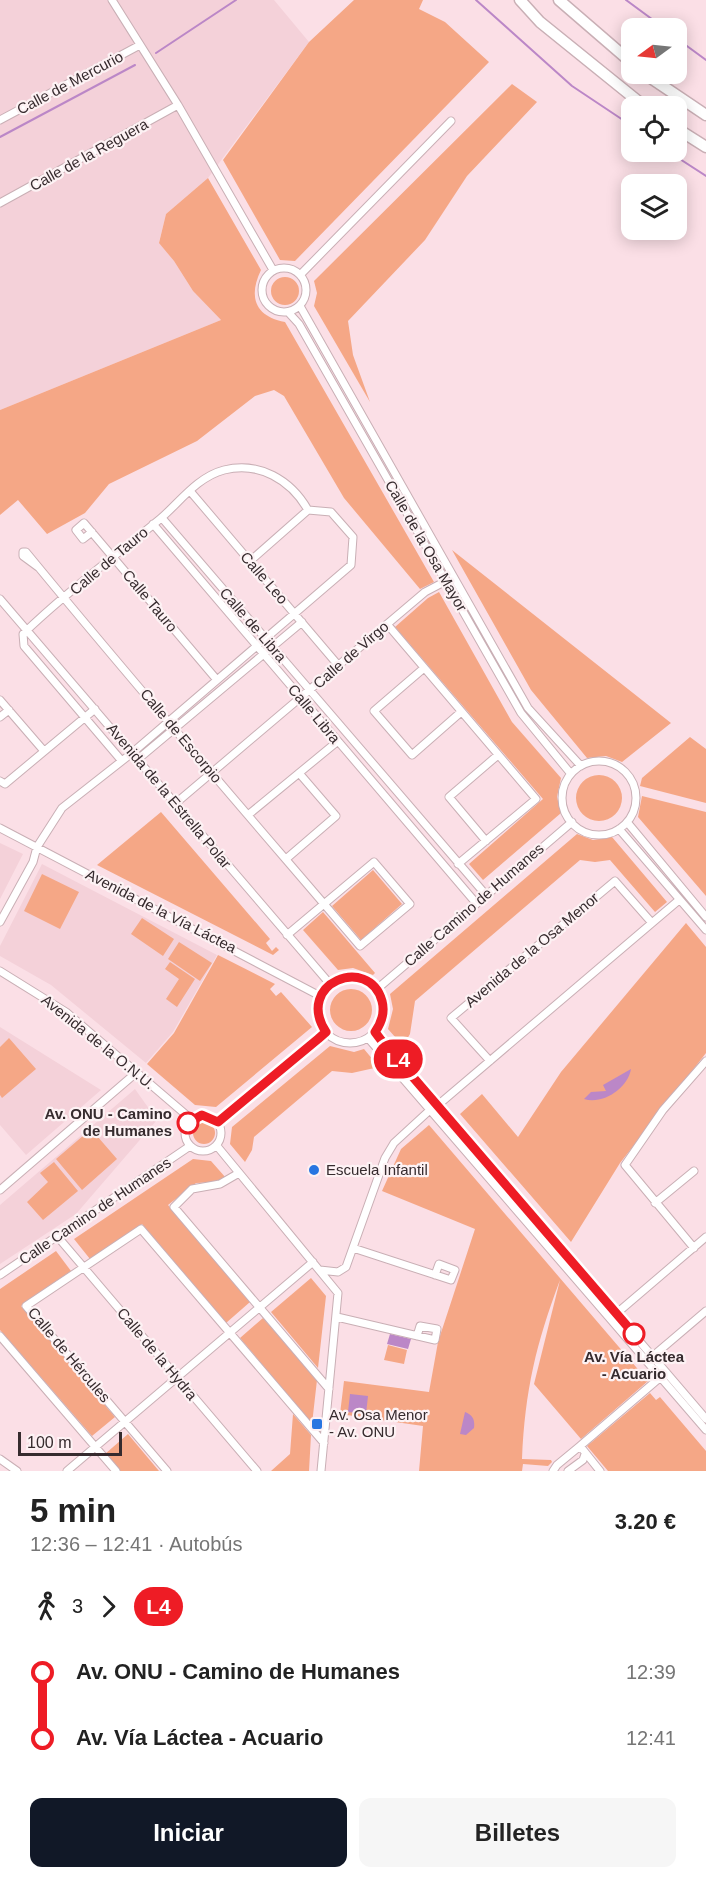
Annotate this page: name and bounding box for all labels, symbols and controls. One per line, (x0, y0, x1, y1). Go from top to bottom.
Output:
north arrow (621, 18, 687, 84)
map controls (621, 18, 687, 240)
street label: Calle de Mercurio (14, 47, 126, 118)
button: locate (621, 96, 687, 162)
street label: Calle de la Reguera (27, 115, 151, 194)
button: layers (621, 174, 687, 240)
street label: Calle de la Osa Mayor (382, 477, 471, 614)
street label: Calle de Tauro (66, 523, 151, 598)
street label: Calle Leo (237, 548, 292, 607)
street label: Calle Tauro (120, 566, 181, 635)
street label: Calle de Libra (217, 584, 291, 666)
street label: Calle de Virgo (310, 617, 392, 692)
street label: Calle Libra (285, 681, 344, 747)
street label: Calle de Escorpio (137, 685, 226, 786)
street label: Avenida de la Estrella Polar (104, 720, 235, 872)
street label: Calle Camino de Humanes (400, 839, 547, 970)
street label: Avenida de la Vía Láctea (83, 865, 240, 956)
street label: Avenida de la Osa Menor (461, 889, 602, 1010)
street label: Avenida de la O.N.U. (38, 991, 158, 1092)
line badge: L4 (371, 1040, 425, 1078)
text: L4 (386, 1048, 410, 1071)
place label: Av. ONU - Camino de Humanes (44, 1105, 172, 1139)
marker: Av. ONU - Camino de Humanes (177, 1112, 199, 1134)
street label: Calle Camino de Humanes (16, 1153, 174, 1268)
place label: Escuela Infantil (326, 1161, 428, 1178)
marker: Escuela Infantil (307, 1163, 321, 1177)
street label: Calle de Hércules (25, 1304, 114, 1405)
street label: Calle de la Hydra (114, 1304, 201, 1404)
marker: Av. Vía Láctea - Acuario (623, 1323, 645, 1345)
place label: Av. Vía Láctea - Acuario (584, 1348, 685, 1382)
place label: Av. Osa Menor - Av. ONU (329, 1406, 428, 1440)
marker: Av. Osa Menor - Av. ONU (310, 1417, 324, 1431)
scale bar (18, 1429, 122, 1456)
text: 100 m (27, 1434, 71, 1451)
text: 5 min (30, 1492, 116, 1529)
text: 3.20 € (615, 1509, 676, 1534)
text: 12:36 – 12:41 · Autobús (30, 1533, 242, 1555)
icon: walk (30, 1590, 63, 1623)
icon: forward (92, 1590, 125, 1623)
text: 3 (72, 1595, 83, 1617)
text: L4 (146, 1595, 171, 1618)
text: Av. ONU - Camino de Humanes (76, 1659, 400, 1684)
text: 12:39 (626, 1661, 676, 1683)
text: Av. Vía Láctea - Acuario (76, 1725, 323, 1750)
text: 12:41 (626, 1727, 676, 1749)
button: Iniciar (30, 1798, 347, 1867)
button: Billetes (359, 1798, 676, 1867)

